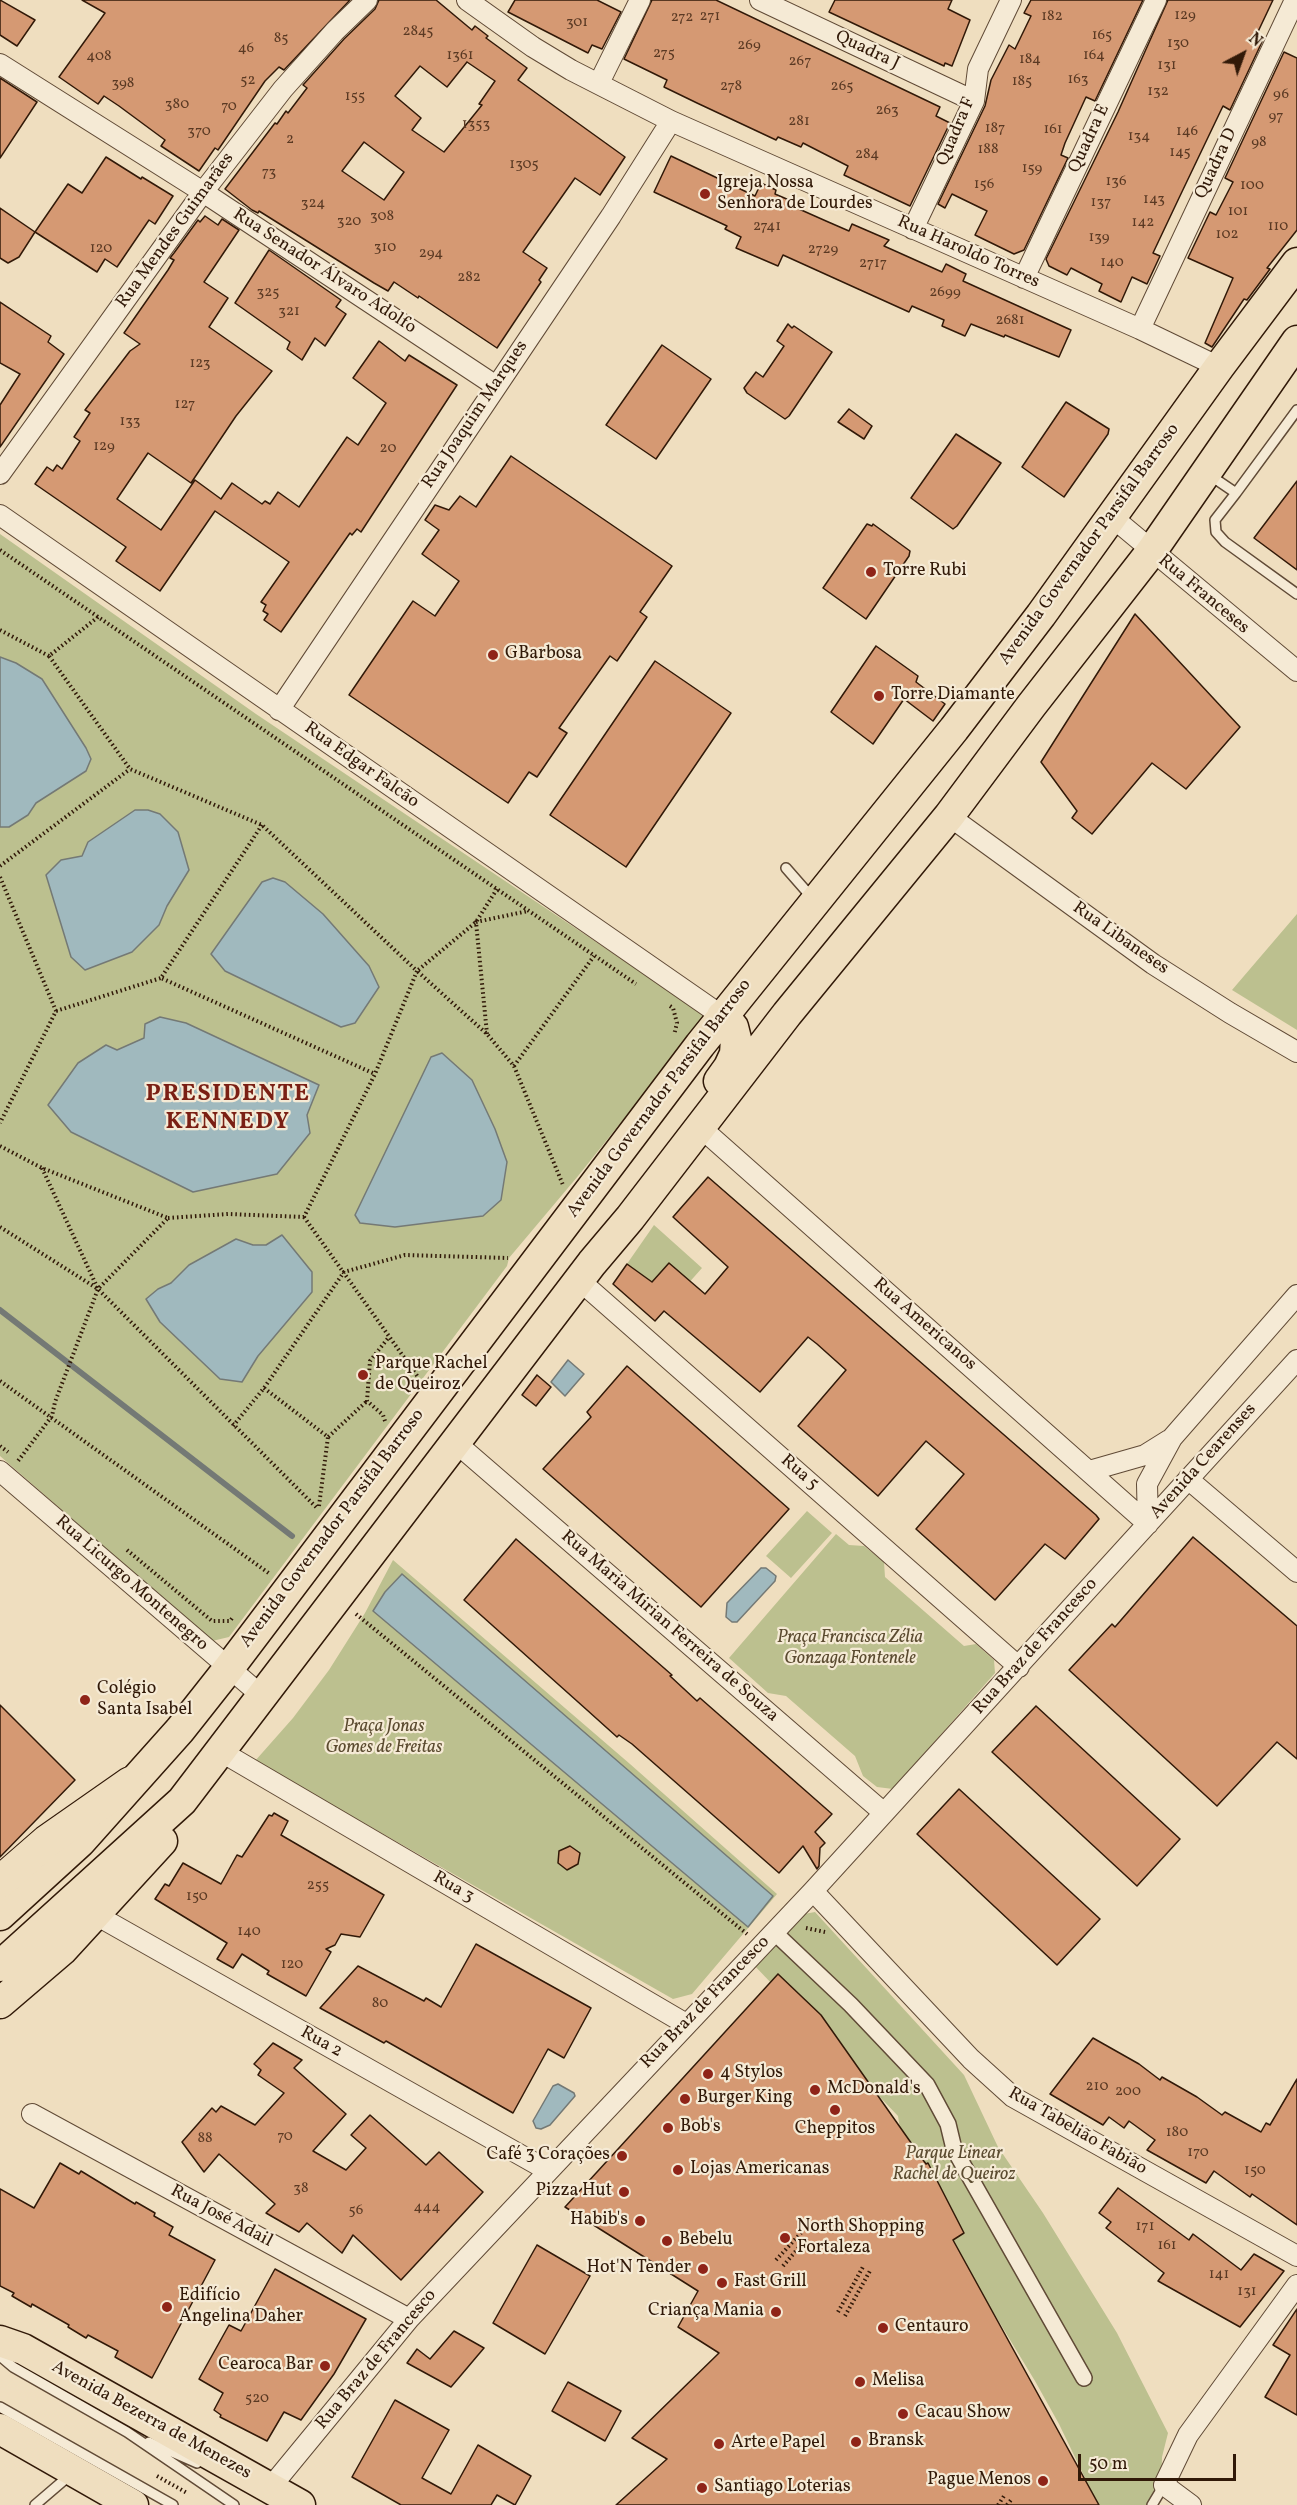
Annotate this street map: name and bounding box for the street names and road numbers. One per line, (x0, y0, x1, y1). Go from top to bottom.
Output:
street label: Quadra J (831, 27, 903, 75)
street label: Quadra F (933, 94, 981, 170)
street label: Quadra E (1065, 101, 1115, 177)
street label: Quadra D (1191, 125, 1243, 203)
street label: Rua Mendes Guimarães (112, 149, 240, 313)
street label: Rua Senador Álvaro Adolfo (228, 205, 420, 339)
street label: Rua Haroldo Torres (894, 212, 1042, 294)
street label: Rua Joaquim Marques (418, 337, 534, 493)
street label: Avenida Governador Parsifal Barroso (995, 420, 1185, 670)
street label: Rua Franceses (1153, 551, 1253, 639)
street label: Rua Edgar Falcão (299, 718, 423, 814)
street label: Rua Libaneses (1068, 898, 1172, 980)
street label: Avenida Governador Parsifal Barroso (563, 975, 757, 1223)
street label: Rua Americanos (868, 1274, 980, 1376)
street label: Avenida Cearenses (1146, 1400, 1262, 1524)
street label: Avenida Governador Parsifal Barroso (236, 1405, 430, 1653)
street label: Rua 5 (775, 1451, 823, 1495)
street label: Rua Licurgo Montenegro (50, 1512, 212, 1656)
street label: Rua Maria Mirian Ferreira de Souza (556, 1527, 782, 1727)
street label: Rua Braz de Francesco (969, 1574, 1103, 1720)
street label: Rua 3 (428, 1868, 478, 1908)
street label: Rua Braz de Francesco (637, 1932, 775, 2074)
street label: Rua 2 (296, 2023, 346, 2063)
street label: Rua Tabelião Fabião (1004, 2083, 1150, 2181)
street label: Rua José Adail (166, 2181, 276, 2253)
street label: Rua Braz de Francesco (312, 2286, 442, 2434)
street label: Avenida Bezerra de Menezes (47, 2357, 255, 2485)

